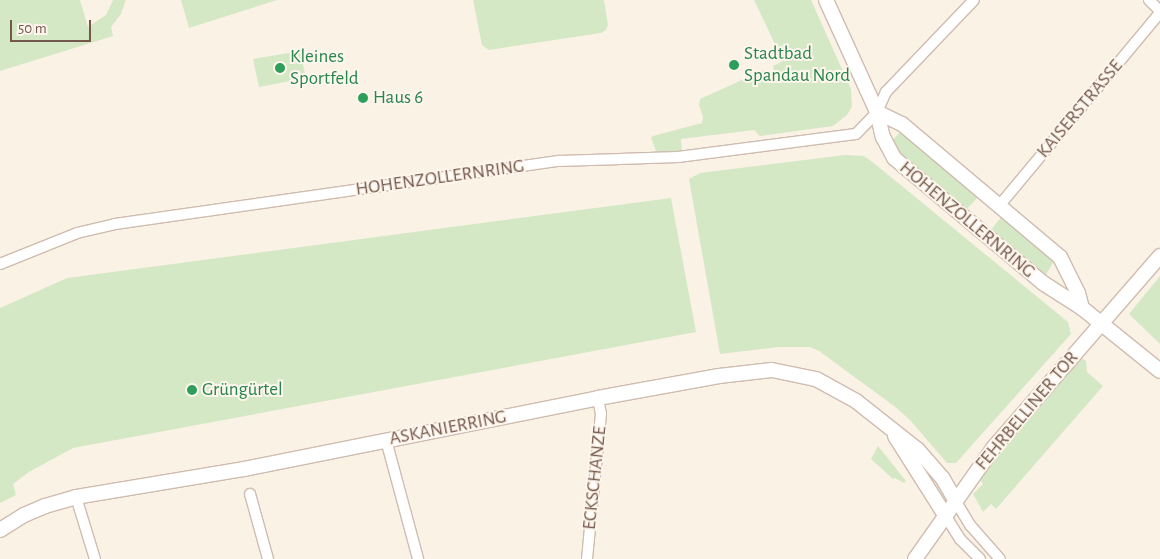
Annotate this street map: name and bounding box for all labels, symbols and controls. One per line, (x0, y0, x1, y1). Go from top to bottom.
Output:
scale bar (12, 10, 94, 42)
text: 50 m (18, 21, 47, 36)
place label: Stadtbad Spandau Nord (744, 43, 850, 87)
place label: Kleines Sportfeld (290, 46, 359, 90)
street label: KAISERSTRASSE (1032, 55, 1128, 163)
marker: Stadtbad Spandau Nord (728, 59, 740, 71)
marker: Kleines Sportfeld (274, 62, 286, 74)
place label: Haus 6 (373, 87, 423, 109)
marker: Haus 6 (357, 92, 369, 104)
street label: HOHENZOLLERNRING (354, 155, 526, 201)
street label: HOHENZOLLERNRING (895, 157, 1039, 283)
street label: FEHRBELLINER TOR (971, 347, 1083, 475)
place label: Grüngürtel (202, 379, 283, 401)
marker: Grüngürtel (186, 384, 198, 396)
street label: ASKANIERRING (388, 405, 508, 451)
street label: ECKSCHANZE (578, 425, 612, 531)

